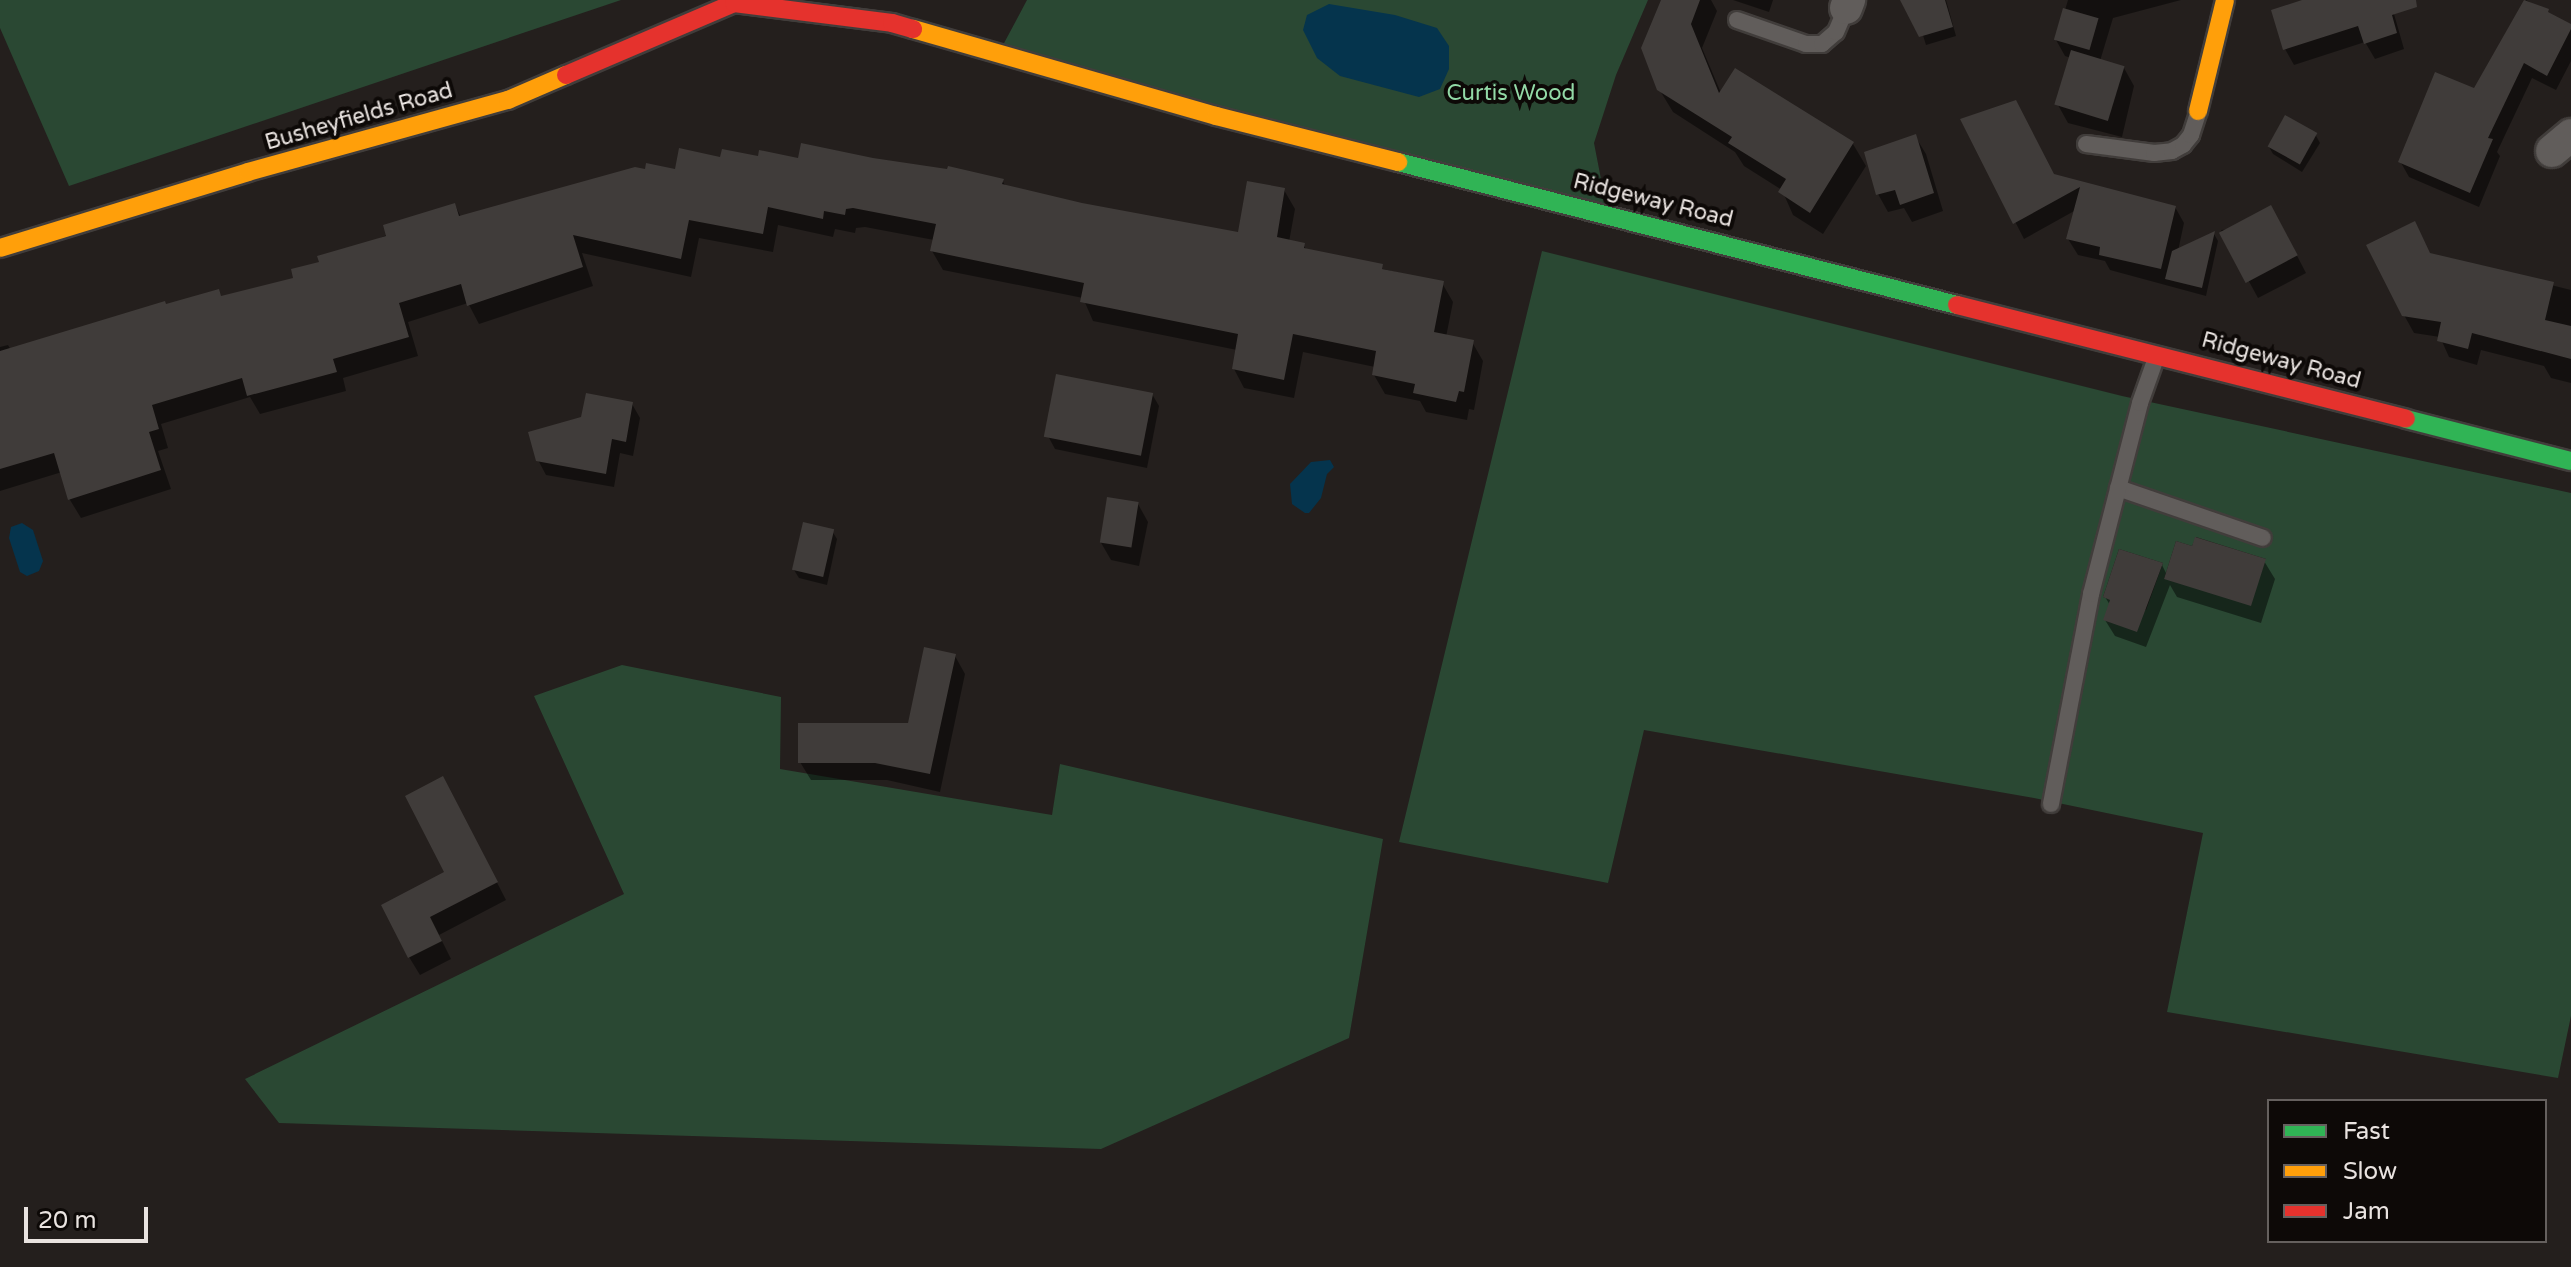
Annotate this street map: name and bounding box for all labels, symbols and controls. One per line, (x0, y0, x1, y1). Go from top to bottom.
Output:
street label: Busheyfields Road (262, 78, 456, 156)
park label: Curtis Wood (1447, 81, 1575, 107)
street label: Ridgeway Road (1570, 168, 1736, 234)
street label: Ridgeway Road (2199, 327, 2363, 395)
legend (2267, 1099, 2547, 1243)
text: Fast (2343, 1117, 2390, 1146)
text: Slow (2343, 1157, 2397, 1186)
scale bar (28, 1191, 152, 1241)
text: Jam (2343, 1197, 2390, 1226)
text: 20 m (38, 1206, 96, 1235)

